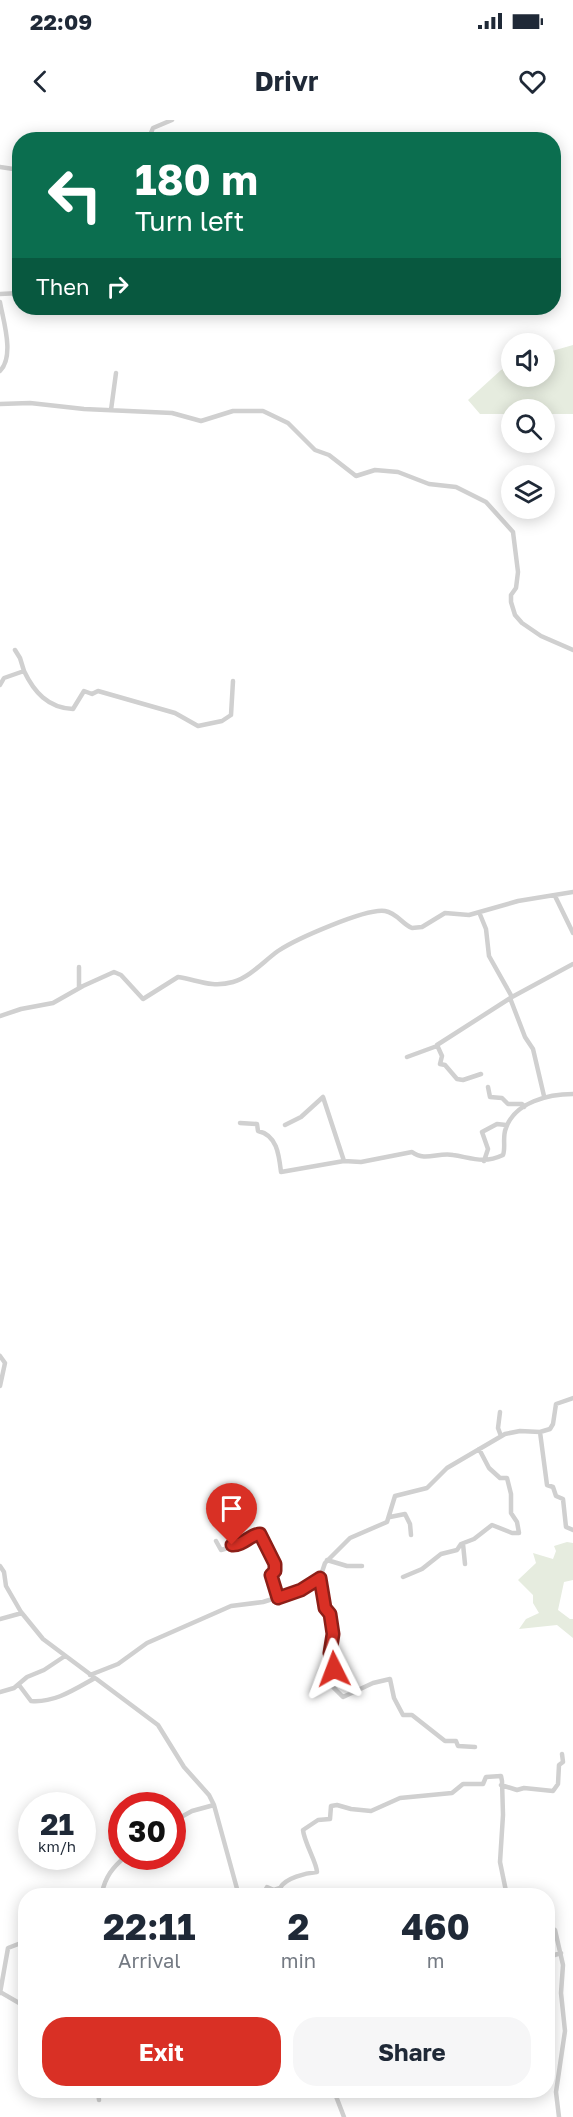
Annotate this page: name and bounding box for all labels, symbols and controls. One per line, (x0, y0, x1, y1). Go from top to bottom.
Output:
text: 22:09 (30, 8, 92, 35)
icon: back (24, 65, 57, 98)
text: Drivr (255, 65, 318, 97)
icon: heart (516, 65, 549, 98)
text: 180 m (135, 154, 258, 204)
icon: left (36, 156, 114, 234)
text: Turn left (135, 205, 244, 237)
icon: right (101, 270, 134, 303)
text: Then (36, 273, 89, 300)
map controls (501, 333, 555, 519)
button: sound (501, 333, 555, 387)
button: search (501, 399, 555, 453)
button: layers (501, 465, 555, 519)
pin (206, 1483, 257, 1545)
icon: arrive (215, 1492, 248, 1525)
position arrow (302, 1637, 366, 1701)
speed limit sign: 30 (108, 1792, 186, 1870)
text: 21 (40, 1806, 74, 1842)
text: km/h (38, 1837, 76, 1855)
text: 22:11 (103, 1905, 196, 1948)
text: 2 (287, 1905, 309, 1948)
text: 460 (401, 1905, 470, 1948)
text: Arrival (118, 1948, 181, 1972)
text: min (281, 1948, 316, 1972)
text: m (427, 1948, 444, 1972)
button: Exit (42, 2017, 281, 2086)
button: Share (293, 2017, 531, 2086)

